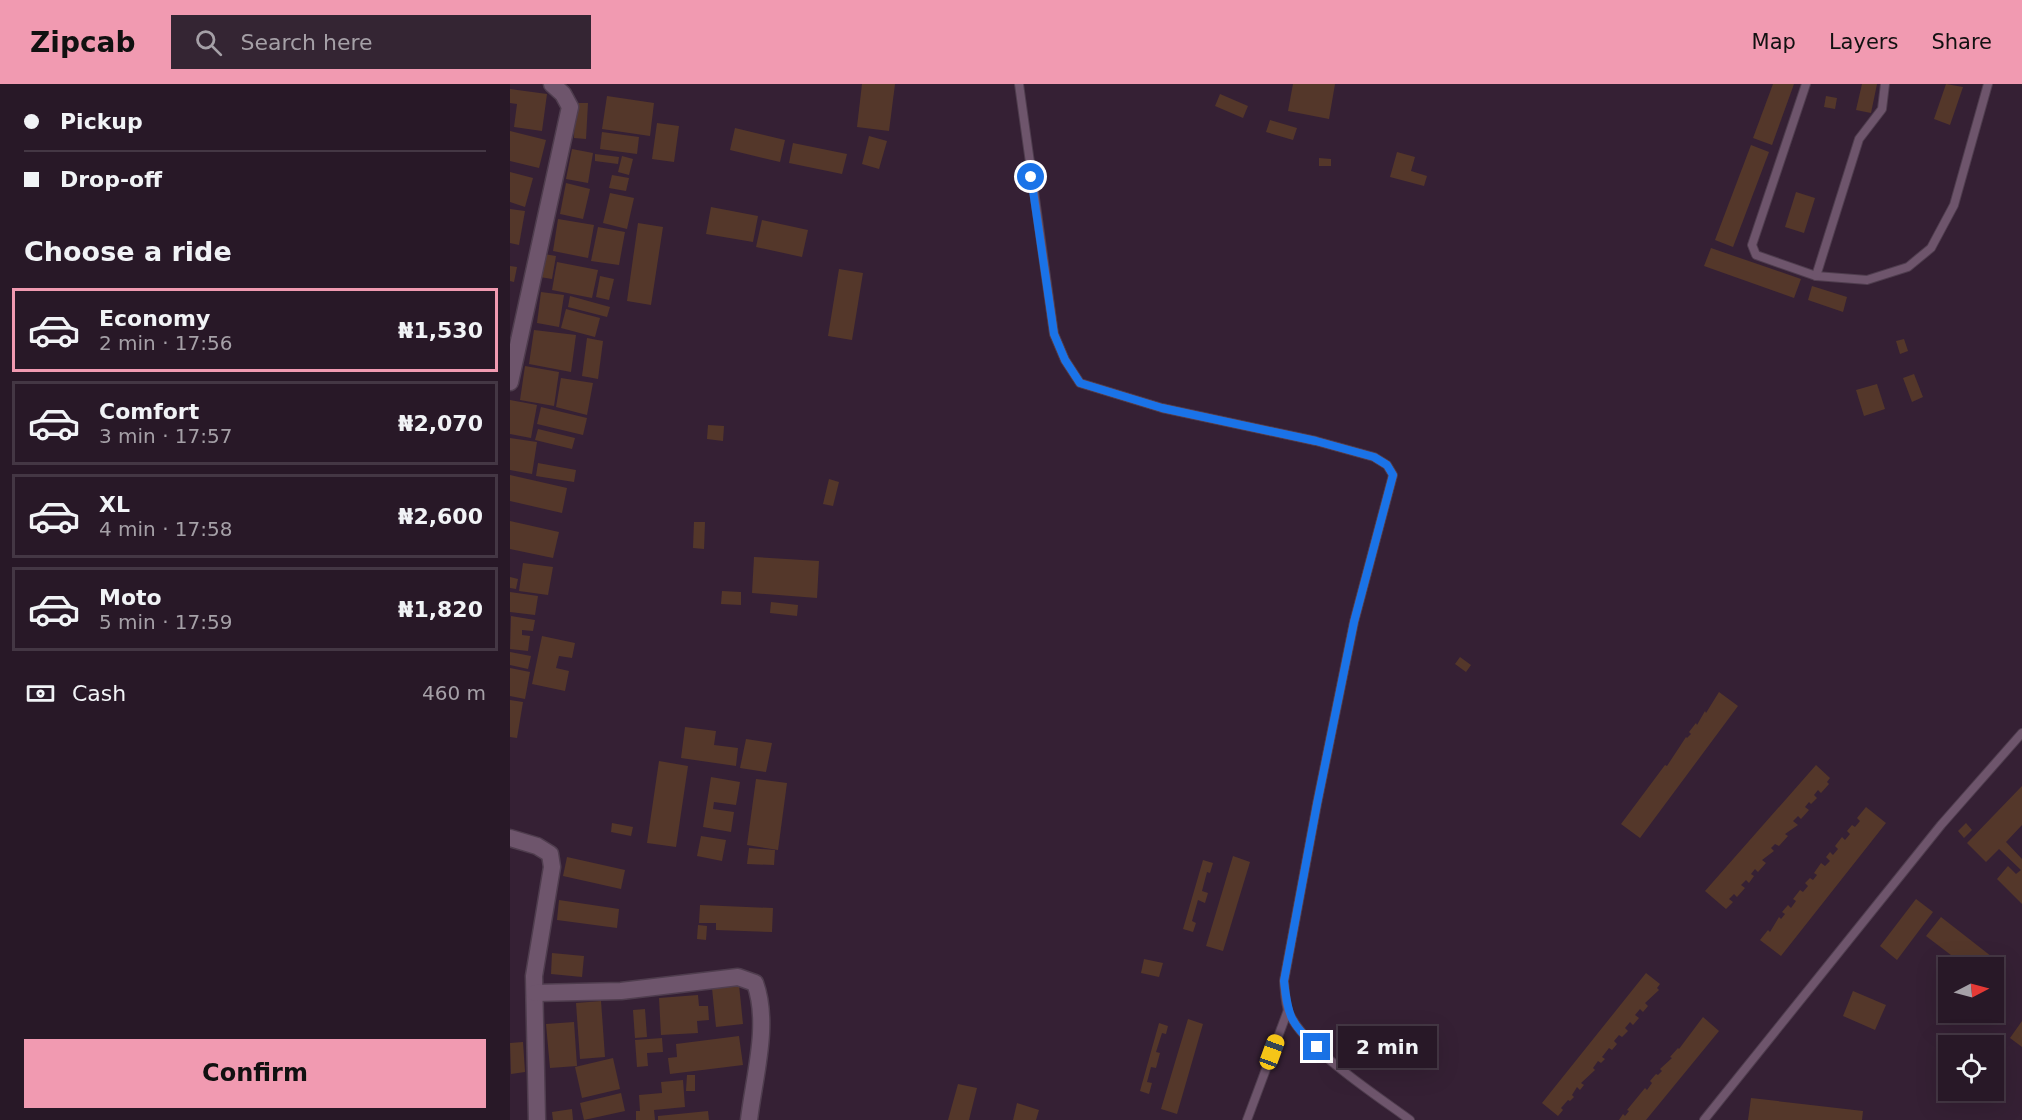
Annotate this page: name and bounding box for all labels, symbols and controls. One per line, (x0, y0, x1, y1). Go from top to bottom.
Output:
search box (171, 15, 591, 69)
text: Zipcab (30, 26, 135, 59)
icon: search (192, 26, 225, 59)
text: Search here (240, 30, 373, 55)
text: Map (1752, 30, 1796, 54)
text: Layers (1829, 30, 1898, 54)
text: Share (1931, 30, 1992, 54)
text: Pickup (60, 109, 143, 134)
route start (1017, 163, 1044, 190)
text: Drop-off (60, 167, 162, 192)
text: Choose a ride (24, 236, 232, 267)
icon: car (27, 303, 81, 357)
text: Economy (99, 306, 210, 331)
text: ₦1,530 (398, 318, 483, 343)
text: 2 min · 17:56 (99, 331, 233, 355)
icon: car (27, 396, 81, 450)
text: Comfort (99, 399, 199, 424)
text: ₦2,070 (398, 411, 483, 436)
text: 3 min · 17:57 (99, 424, 233, 448)
icon: car (27, 489, 81, 543)
text: XL (99, 492, 130, 517)
text: ₦2,600 (398, 504, 483, 529)
text: 4 min · 17:58 (99, 517, 233, 541)
icon: car (27, 582, 81, 636)
text: Moto (99, 585, 162, 610)
text: ₦1,820 (398, 597, 483, 622)
text: 5 min · 17:59 (99, 610, 233, 634)
icon: cash (24, 677, 57, 710)
text: Cash (72, 681, 126, 706)
text: 460 m (422, 681, 486, 705)
north arrow (1938, 957, 2004, 1023)
map controls (1938, 957, 2004, 1101)
callout: 2 min (1338, 1026, 1437, 1068)
car (1257, 1032, 1287, 1072)
route end (1303, 1033, 1330, 1060)
text: 2 min (1356, 1035, 1419, 1059)
button: locate (1938, 1035, 2004, 1101)
button: Confirm (24, 1039, 486, 1108)

